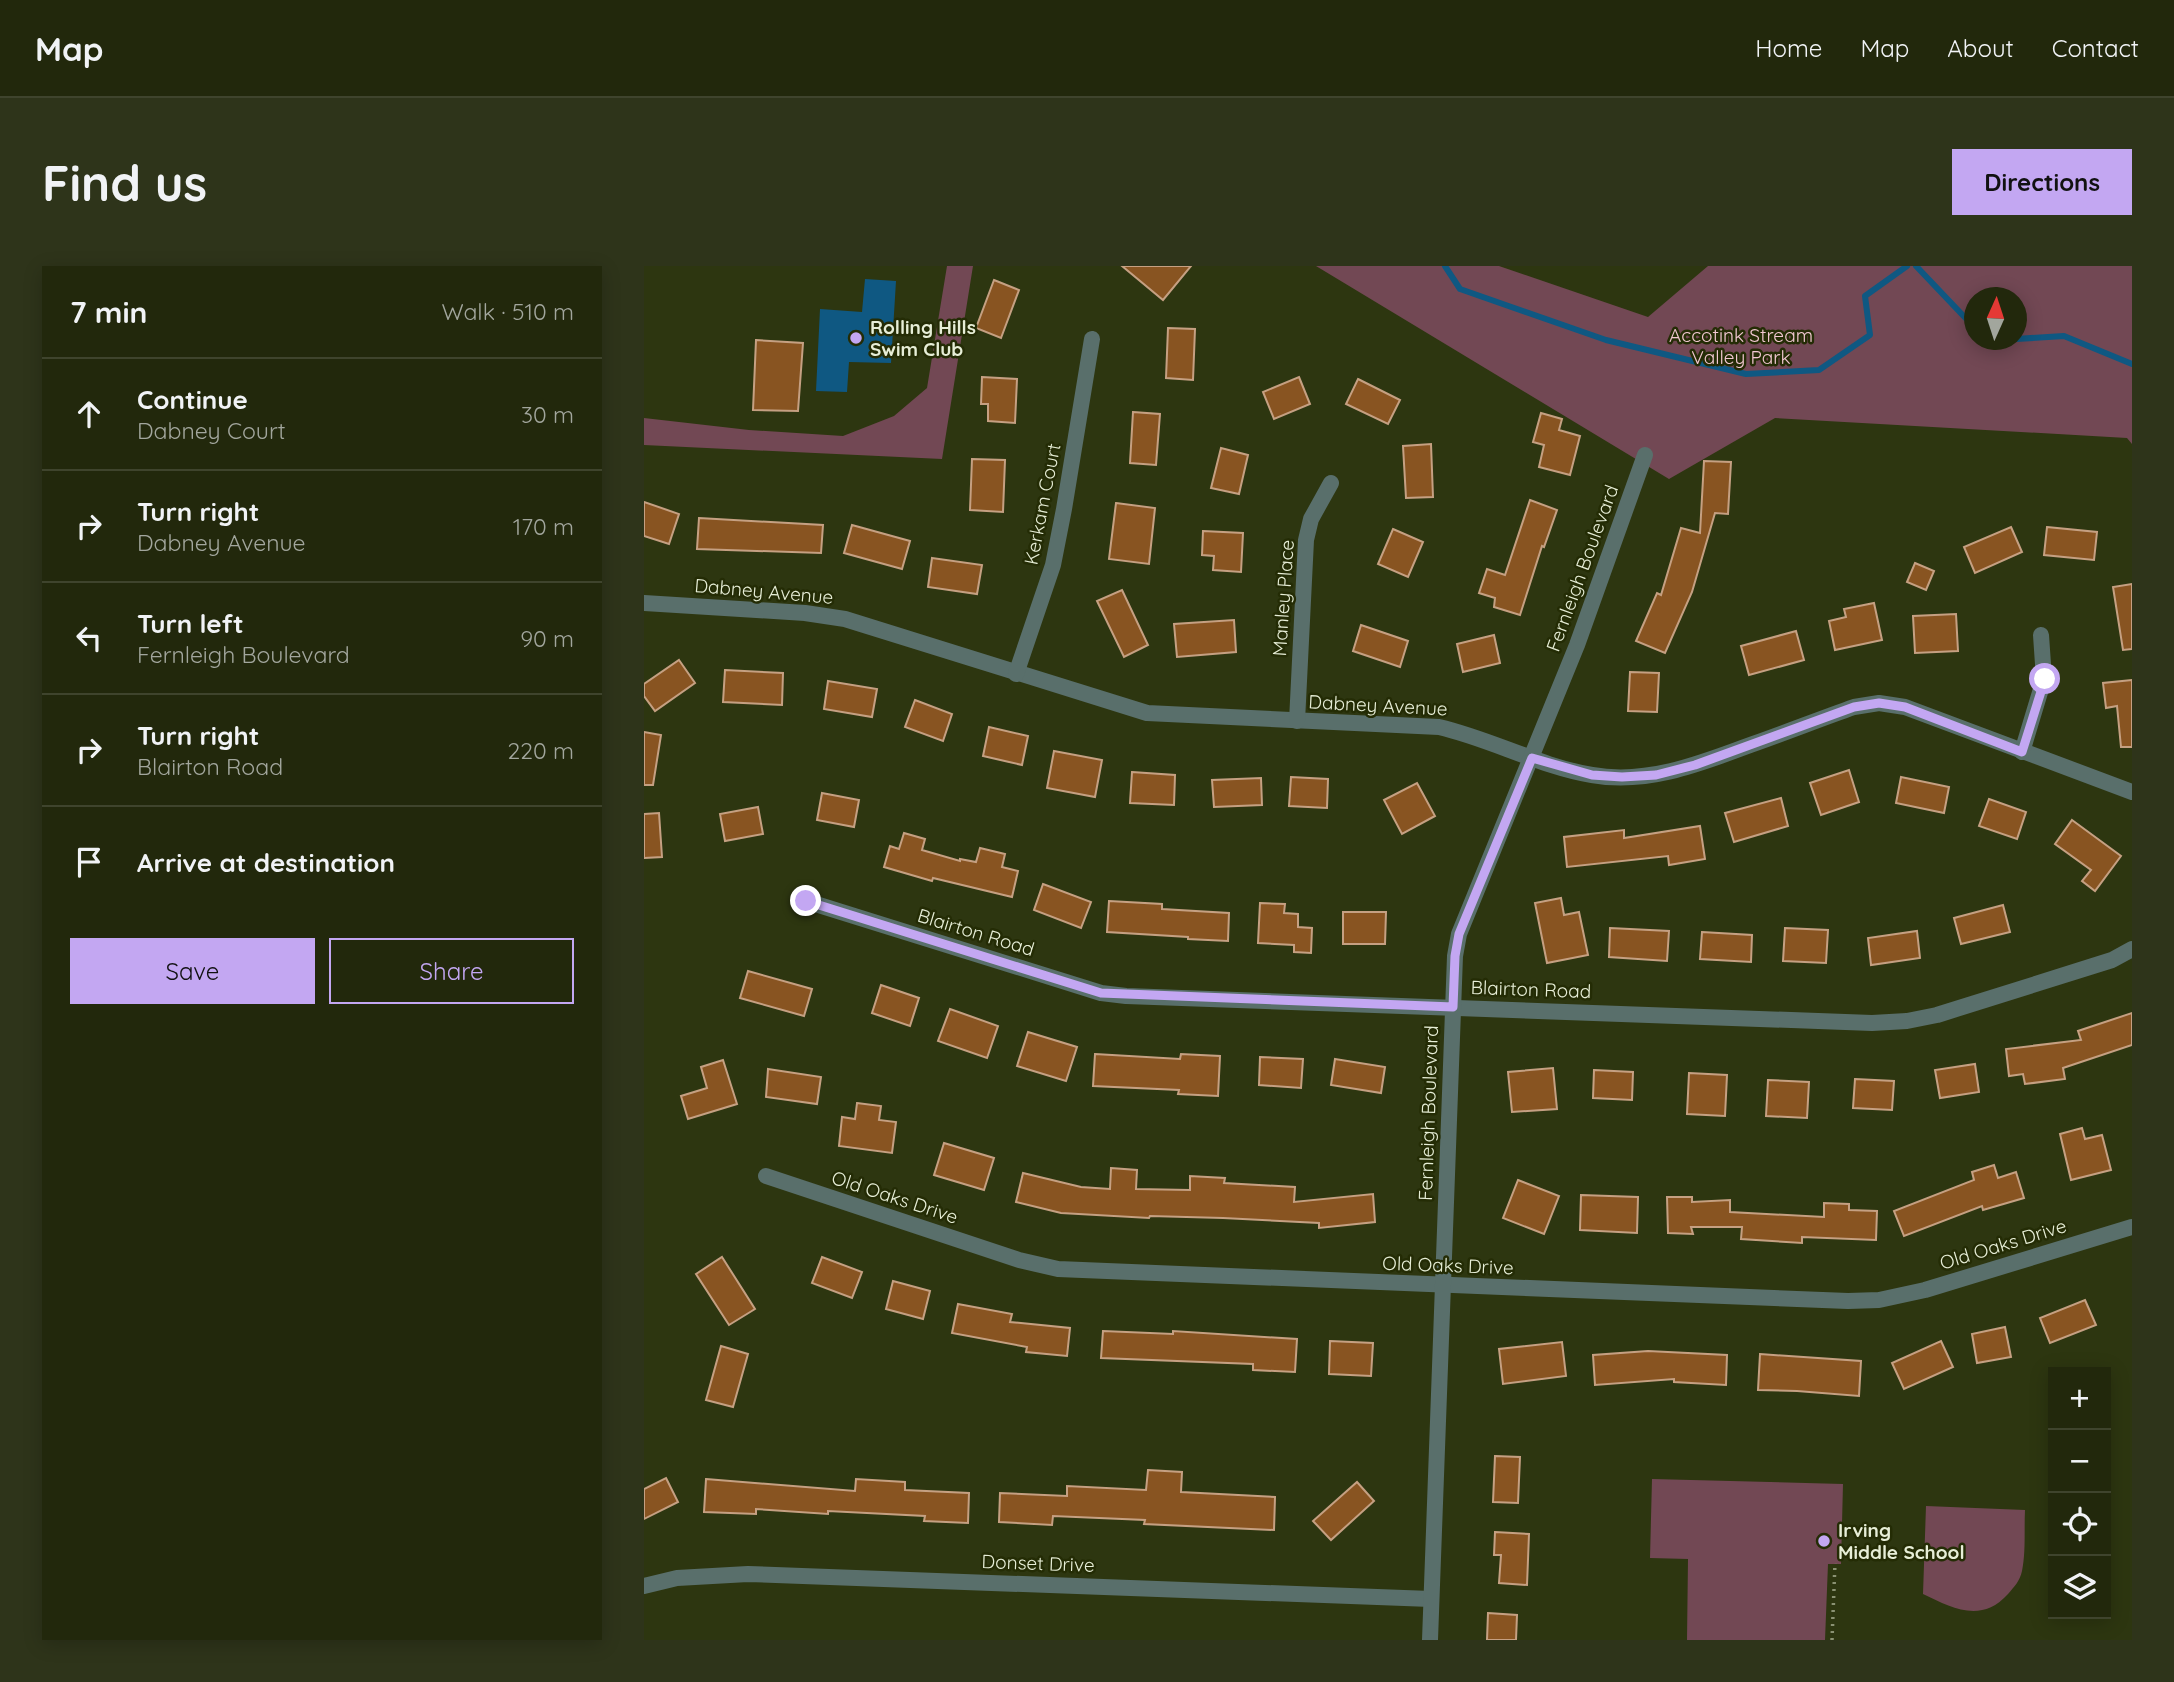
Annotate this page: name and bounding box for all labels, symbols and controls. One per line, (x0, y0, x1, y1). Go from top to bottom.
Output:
text: Map (35, 28, 103, 69)
text: Home (1755, 33, 1822, 63)
text: Map (1860, 33, 1909, 63)
text: About (1947, 33, 2014, 63)
text: Contact (2052, 33, 2139, 63)
button: Directions (1952, 149, 2132, 215)
text: Find us (42, 152, 207, 213)
north arrow (1964, 287, 2027, 350)
text: 7 min (70, 293, 148, 331)
text: Walk · 510 m (441, 297, 574, 326)
place label: Rolling Hills Swim Club (870, 315, 976, 361)
park label: Accotink Stream Valley Park (1669, 323, 1813, 369)
marker: Rolling Hills Swim Club (848, 330, 864, 346)
text: Continue (137, 383, 248, 416)
icon: ahead (70, 395, 108, 433)
text: 30 m (521, 400, 574, 429)
text: Dabney Court (137, 416, 286, 445)
street label: Kerkam Court (1018, 441, 1066, 567)
street label: Fernleigh Boulevard (1541, 481, 1623, 655)
text: Turn right (137, 495, 259, 528)
icon: right (70, 507, 108, 545)
text: 170 m (513, 512, 574, 541)
text: Dabney Avenue (137, 528, 306, 557)
street label: Manley Place (1267, 539, 1299, 657)
street label: Dabney Avenue (694, 573, 834, 609)
text: Turn left (137, 607, 244, 640)
icon: left (70, 619, 108, 657)
text: 90 m (520, 624, 574, 653)
text: Fernleigh Boulevard (137, 640, 350, 669)
route start (2029, 663, 2060, 694)
street label: Dabney Avenue (1308, 689, 1448, 721)
text: Turn right (137, 719, 259, 752)
icon: right (70, 731, 108, 769)
text: 220 m (508, 736, 574, 765)
text: Blairton Road (137, 752, 283, 781)
icon: arrive (70, 843, 108, 881)
text: Arrive at destination (137, 846, 395, 879)
route end (790, 885, 821, 916)
street label: Blairton Road (915, 903, 1037, 961)
button: Save (70, 938, 315, 1004)
button: Share (329, 938, 574, 1004)
street label: Blairton Road (1470, 975, 1592, 1003)
street label: Fernleigh Boulevard (1413, 1025, 1443, 1201)
street label: Old Oaks Drive (829, 1165, 961, 1229)
street label: Old Oaks Drive (1937, 1213, 2069, 1275)
street label: Old Oaks Drive (1382, 1251, 1514, 1279)
map controls (2048, 1367, 2111, 1619)
button: + (2048, 1367, 2111, 1430)
button: − (2048, 1430, 2111, 1493)
button: locate (2048, 1493, 2111, 1556)
place label: Irving Middle School (1838, 1518, 1965, 1564)
marker: Irving Middle School (1816, 1533, 1832, 1549)
street label: Donset Drive (981, 1549, 1095, 1577)
button: layers (2048, 1556, 2111, 1619)

